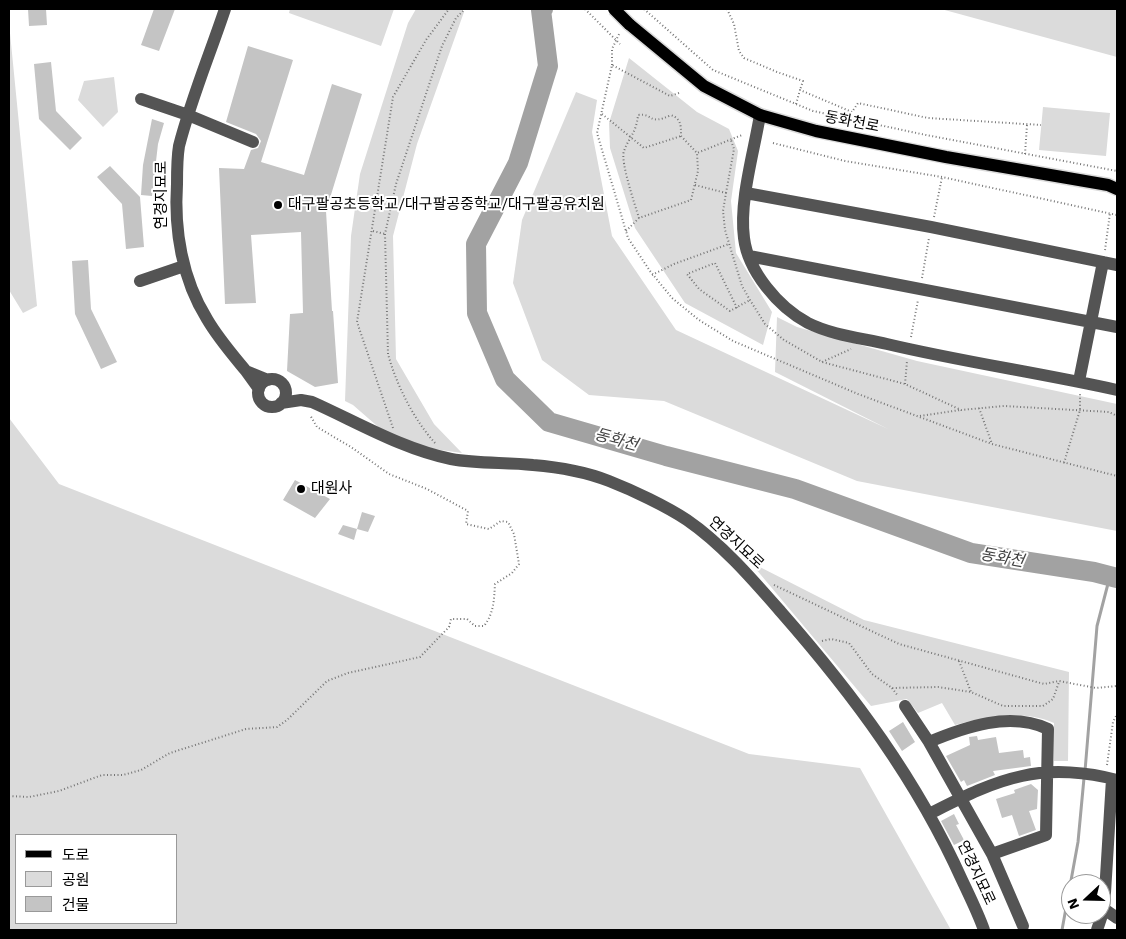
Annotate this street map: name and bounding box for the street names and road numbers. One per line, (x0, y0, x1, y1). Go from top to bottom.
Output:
street label: 동화천로 (823, 108, 881, 136)
street label: 연경지묘로 (153, 161, 171, 229)
street label: 연경지묘로 (705, 513, 767, 573)
street label: 연경지묘로 (953, 838, 999, 908)

